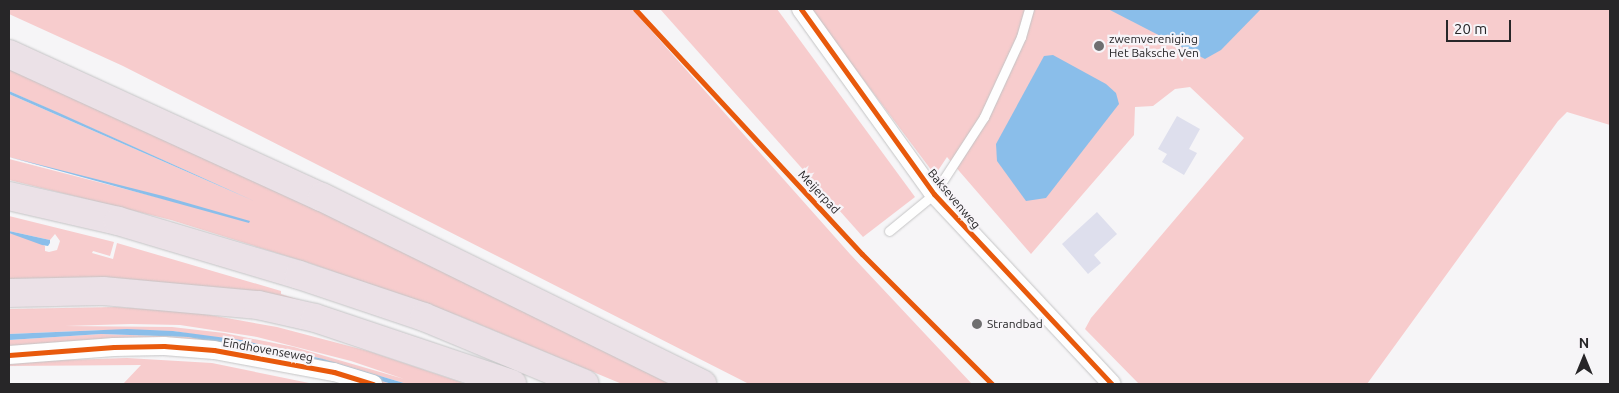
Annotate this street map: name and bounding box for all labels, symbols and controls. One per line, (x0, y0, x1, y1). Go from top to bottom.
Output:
scale bar (1449, 10, 1514, 42)
text: 20 m (1454, 20, 1487, 37)
place label: zwemvereniging Het Baksche Ven (1109, 32, 1199, 60)
marker: zwemvereniging Het Baksche Ven (1093, 40, 1105, 52)
street label: Baksevenweg (925, 166, 983, 232)
street label: Meijerpad (795, 167, 843, 217)
place label: Strandbad (987, 317, 1043, 331)
marker: Strandbad (971, 318, 983, 330)
north arrow (1559, 333, 1609, 383)
street label: Eindhovenseweg (222, 335, 314, 365)
text: N (1579, 335, 1589, 351)

